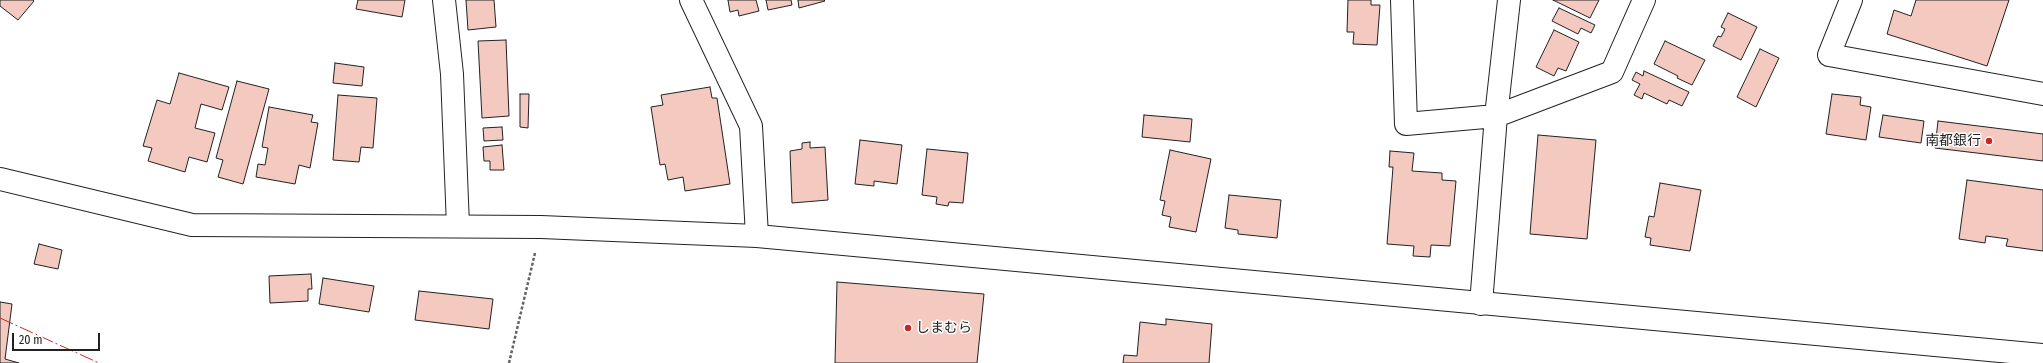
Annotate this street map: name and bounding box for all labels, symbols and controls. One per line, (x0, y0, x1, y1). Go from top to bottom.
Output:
place label: 南都銀行 (1925, 133, 1981, 149)
marker: 南都銀行 (1984, 136, 1994, 146)
place label: しまむら (916, 320, 972, 336)
marker: しまむら (903, 323, 913, 333)
scale bar (14, 325, 102, 351)
text: 20 m (19, 333, 43, 347)

